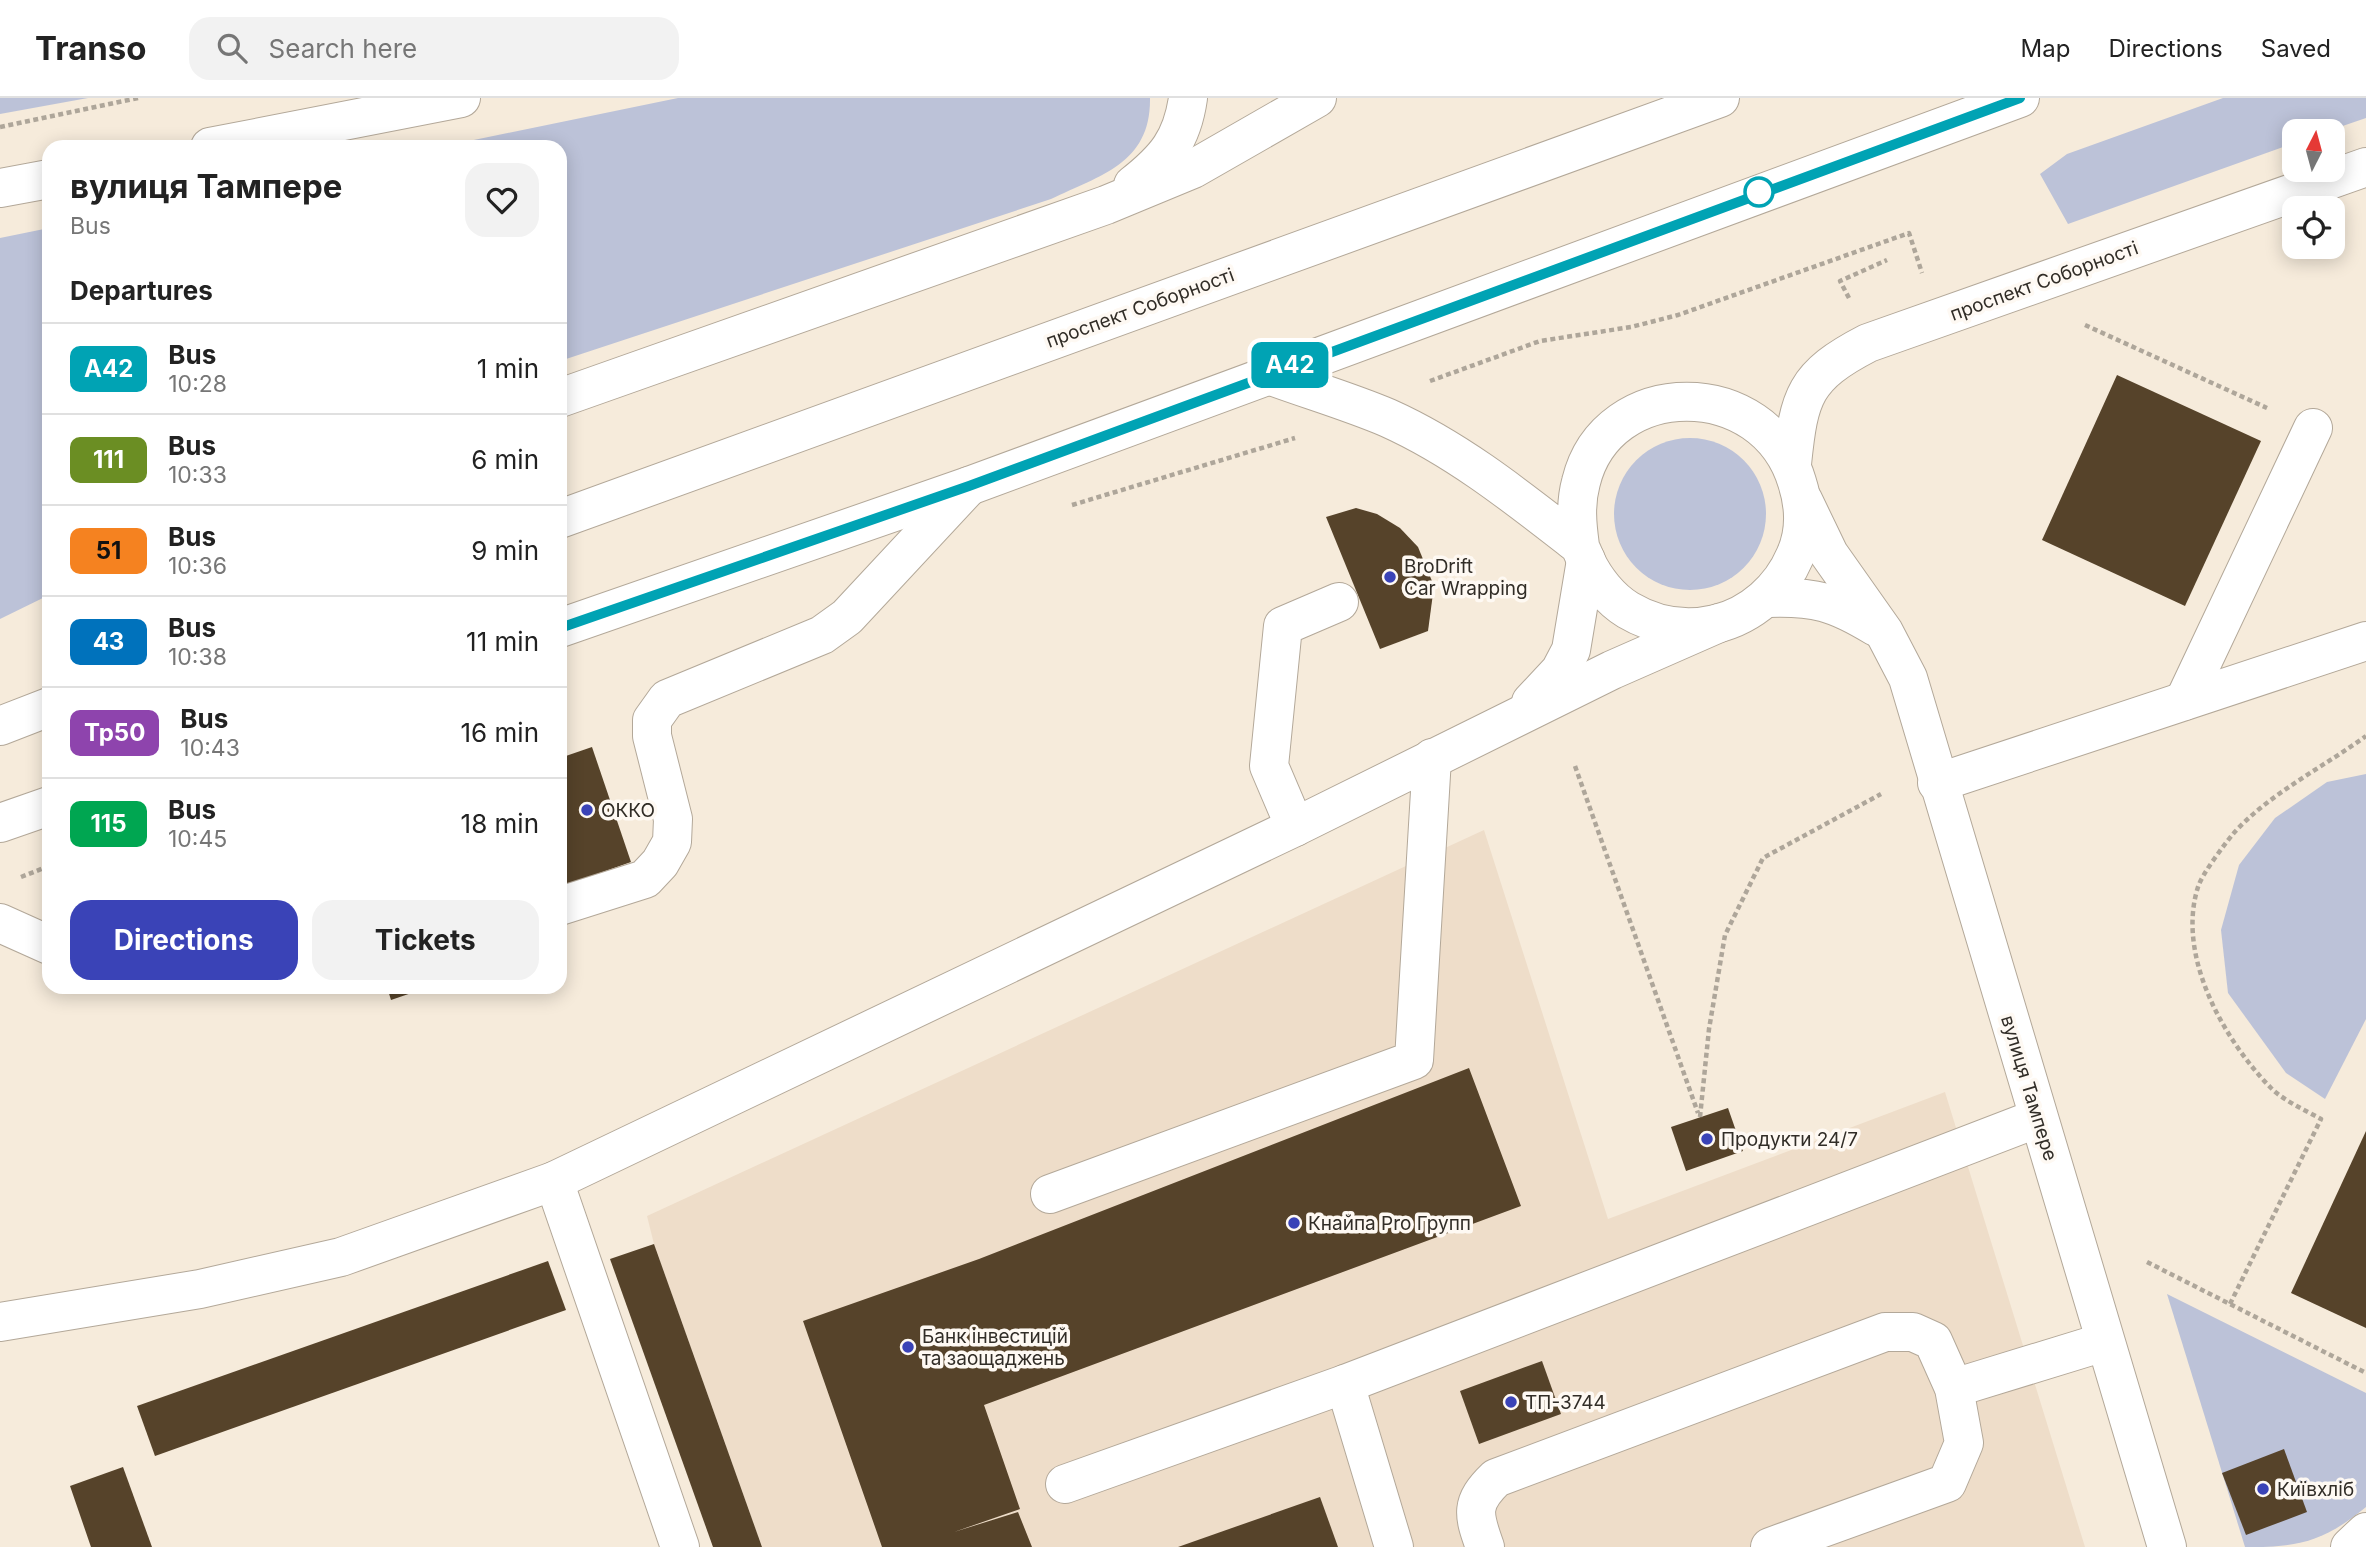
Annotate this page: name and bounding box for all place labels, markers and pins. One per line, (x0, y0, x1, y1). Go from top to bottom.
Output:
unlabelled marker (1744, 177, 1774, 207)
place label: BroDrift Car Wrapping (1404, 555, 1528, 600)
marker: BroDrift Car Wrapping (1382, 569, 1398, 585)
place label: ОККО (601, 799, 655, 822)
marker: ОККО (579, 802, 595, 818)
place label: Продукти 24/7 (1721, 1128, 1858, 1151)
marker: Продукти 24/7 (1699, 1131, 1715, 1147)
place label: Кнайпа Pro Групп (1308, 1212, 1471, 1235)
marker: Кнайпа Pro Групп (1286, 1215, 1302, 1231)
place label: Банк інвестицій та заощаджень (922, 1325, 1068, 1370)
marker: Банк інвестицій та заощаджень (900, 1339, 916, 1355)
place label: ТП-3744 (1525, 1391, 1606, 1414)
marker: ТП-3744 (1503, 1394, 1519, 1410)
place label: Київхліб (2277, 1478, 2354, 1501)
marker: Київхліб (2255, 1481, 2271, 1497)

